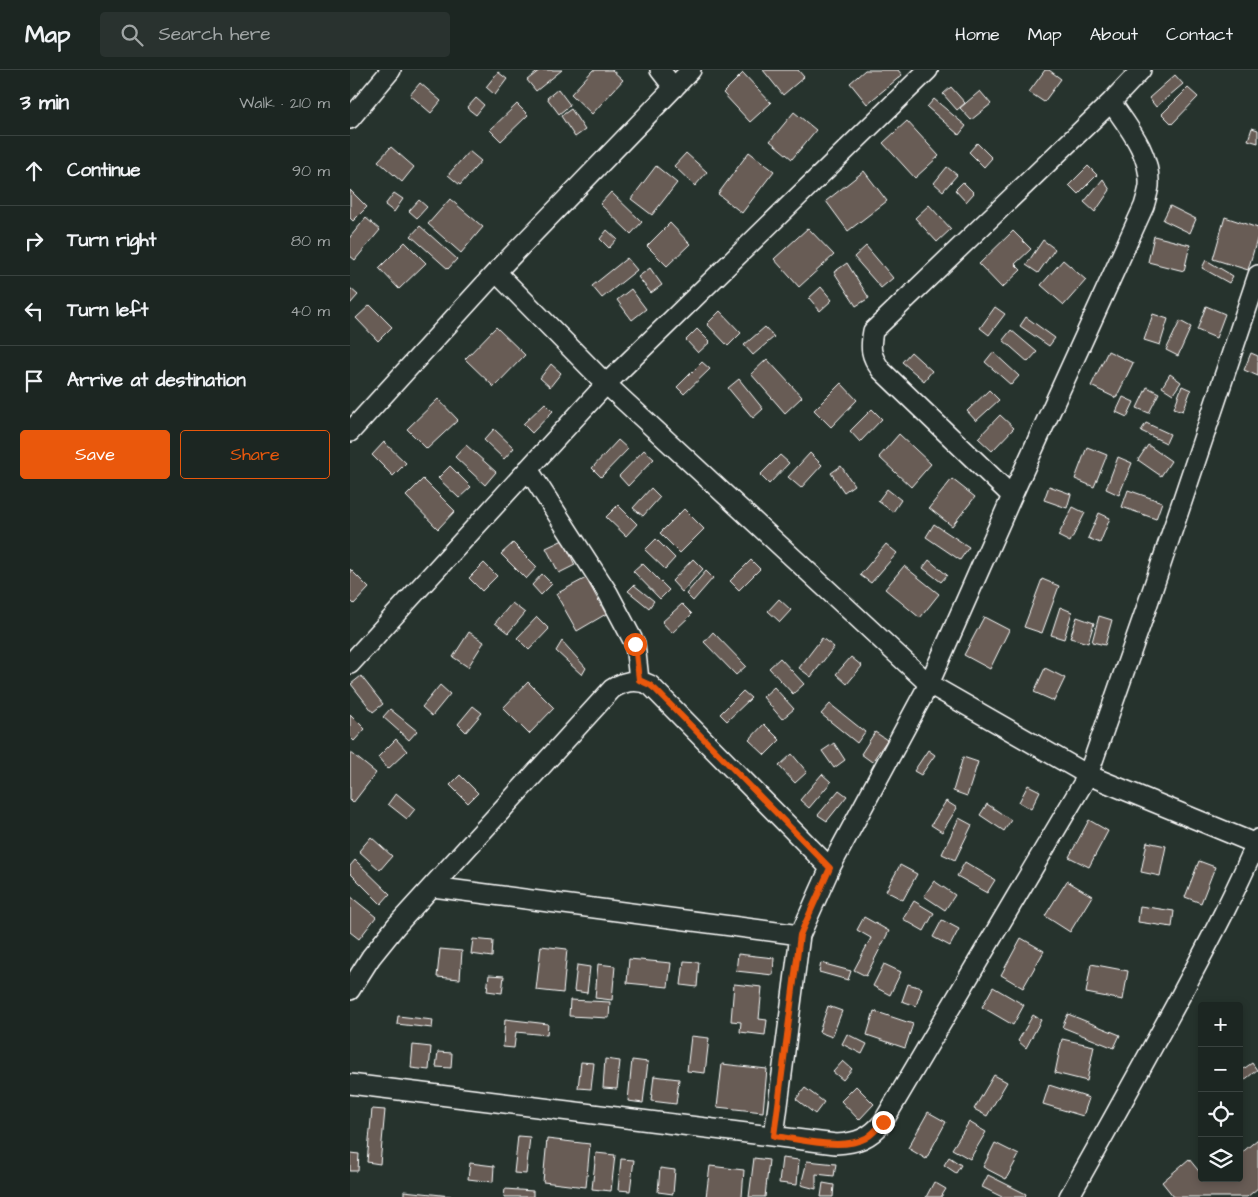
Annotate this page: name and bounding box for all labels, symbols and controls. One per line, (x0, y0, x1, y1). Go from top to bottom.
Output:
search box (100, 12, 450, 57)
text: Map (25, 18, 70, 52)
icon: search (118, 21, 146, 49)
text: Search here (158, 21, 271, 48)
text: Home (955, 22, 1000, 47)
text: Map (1028, 22, 1062, 47)
text: About (1090, 22, 1138, 47)
text: Contact (1166, 22, 1233, 47)
text: 3 min (20, 88, 69, 117)
text: Walk · 210 m (239, 92, 330, 114)
icon: ahead (20, 157, 48, 185)
text: Continue (67, 157, 141, 184)
text: 90 m (292, 160, 330, 182)
icon: right (20, 227, 48, 255)
text: Turn right (67, 227, 156, 254)
text: 80 m (291, 230, 330, 252)
icon: left (20, 297, 48, 325)
text: Turn left (67, 297, 148, 324)
text: 40 m (290, 300, 330, 322)
icon: arrive (20, 367, 48, 395)
text: Arrive at destination (67, 367, 246, 394)
button: Save (20, 430, 170, 479)
button: Share (180, 430, 330, 479)
route start (624, 633, 647, 656)
map controls (1198, 1002, 1243, 1182)
button: + (1198, 1002, 1243, 1047)
button: − (1198, 1047, 1243, 1092)
button: locate (1198, 1092, 1243, 1137)
route end (872, 1111, 895, 1134)
button: layers (1198, 1137, 1243, 1182)

